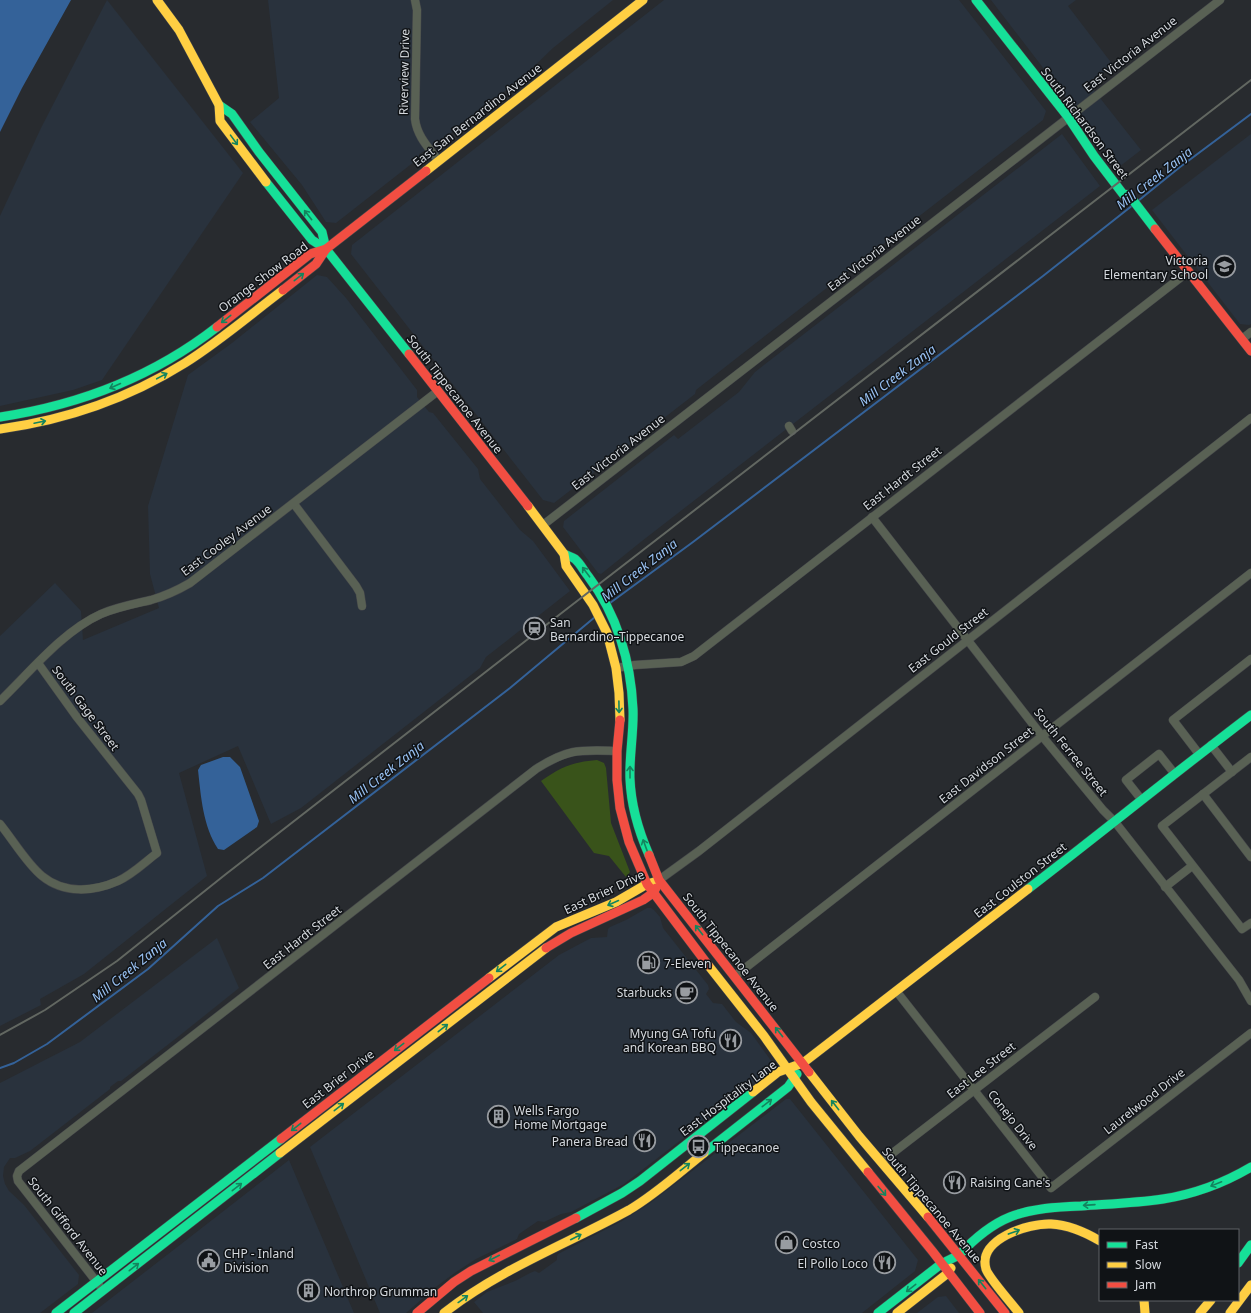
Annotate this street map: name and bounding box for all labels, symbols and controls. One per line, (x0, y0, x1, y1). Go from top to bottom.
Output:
street label: East Victoria Avenue (1080, 12, 1180, 96)
street label: Riverview Drive (395, 28, 413, 115)
street label: East San Bernardino Avenue (409, 59, 545, 171)
street label: South Richardson Street (1037, 64, 1133, 183)
one-way arrow (230, 134, 238, 145)
water label: Mill Creek Zanja (1112, 142, 1196, 213)
one-way arrow (304, 209, 313, 220)
street label: East Victoria Avenue (824, 211, 924, 295)
street label: Orange Show Road (215, 238, 311, 316)
place label: Victoria Elementary School (1103, 252, 1208, 283)
school or university icon: Victoria Elementary School (1211, 254, 1237, 280)
one-way arrow (293, 273, 304, 282)
one-way arrow (221, 315, 232, 324)
street label: South Tippecanoe Avenue (403, 331, 507, 457)
water label: Mill Creek Zanja (855, 340, 940, 410)
one-way arrow (156, 372, 168, 380)
one-way arrow (110, 383, 122, 390)
street label: East Victoria Avenue (568, 410, 668, 494)
one-way arrow (33, 417, 46, 425)
street label: East Hardt Street (859, 442, 945, 514)
street label: East Cooley Avenue (177, 500, 275, 580)
water label: Mill Creek Zanja (597, 534, 681, 605)
one-way arrow (582, 567, 591, 578)
street label: East Gould Street (904, 603, 992, 677)
place label: San Bernardino–Tippecanoe (550, 614, 685, 645)
station icon: San Bernardino–Tippecanoe (521, 616, 547, 642)
street label: South Gage Street (48, 662, 124, 755)
one-way arrow (615, 700, 623, 713)
street label: South Ferree Street (1030, 704, 1112, 800)
street label: East Davidson Street (935, 722, 1037, 807)
water label: Mill Creek Zanja (344, 736, 428, 807)
one-way arrow (626, 766, 634, 779)
street label: East Coulston Street (970, 838, 1070, 922)
one-way arrow (640, 840, 648, 852)
street label: East Brier Drive (561, 866, 647, 918)
street label: South Tippecanoe Avenue (679, 889, 783, 1015)
one-way arrow (607, 900, 619, 907)
street label: East Hardt Street (259, 901, 345, 973)
one-way arrow (695, 925, 703, 936)
water label: Mill Creek Zanja (87, 934, 171, 1006)
fuel station icon: 7-Eleven (635, 950, 661, 976)
place label: 7-Eleven (664, 955, 711, 972)
one-way arrow (496, 964, 507, 972)
cafe icon: Starbucks (674, 979, 700, 1005)
place label: Starbucks (617, 984, 672, 1001)
one-way arrow (437, 1024, 448, 1032)
place label: Myung GA Tofu and Korean BBQ (623, 1025, 716, 1056)
restaurant icon: Myung GA Tofu and Korean BBQ (718, 1027, 744, 1053)
one-way arrow (775, 1027, 784, 1038)
street label: East Lee Street (943, 1037, 1019, 1102)
one-way arrow (393, 1043, 404, 1052)
street label: East Brier Drive (298, 1045, 378, 1112)
street label: East Hospitality Lane (676, 1056, 780, 1140)
street label: Laurelwood Drive (1100, 1064, 1188, 1138)
street label: Conejo Drive (984, 1086, 1042, 1154)
one-way arrow (761, 1099, 772, 1107)
one-way arrow (831, 1099, 839, 1110)
place label: Wells Fargo Home Mortgage (514, 1102, 607, 1133)
one-way arrow (334, 1103, 345, 1111)
building icon: Wells Fargo Home Mortgage (486, 1104, 512, 1130)
one-way arrow (290, 1123, 301, 1131)
restaurant icon: Panera Bread (631, 1128, 657, 1154)
place label: Panera Bread (552, 1133, 628, 1150)
bus stop icon: Tippecanoe (685, 1134, 711, 1160)
place label: Tippecanoe (714, 1139, 779, 1156)
street label: South Tippecanoe Avenue (878, 1143, 986, 1267)
one-way arrow (680, 1163, 691, 1172)
restaurant icon: Raising Cane's (942, 1169, 968, 1195)
street label: South Gifford Avenue (24, 1173, 112, 1279)
place label: Raising Cane's (970, 1174, 1051, 1191)
one-way arrow (1211, 1181, 1223, 1188)
one-way arrow (231, 1182, 242, 1191)
one-way arrow (878, 1185, 886, 1196)
one-way arrow (1083, 1201, 1096, 1209)
one-way arrow (1008, 1228, 1021, 1235)
legend (1099, 1229, 1239, 1301)
shop icon: Costco (774, 1230, 800, 1256)
one-way arrow (570, 1233, 582, 1241)
place label: Costco (802, 1235, 840, 1252)
text: Fast (1135, 1236, 1159, 1253)
place label: CHP - Inland Division (224, 1245, 294, 1276)
public building icon: CHP - Inland Division (196, 1247, 222, 1273)
restaurant icon: El Pollo Loco (871, 1250, 897, 1276)
one-way arrow (488, 1255, 500, 1263)
place label: El Pollo Loco (797, 1255, 868, 1272)
text: Slow (1135, 1256, 1162, 1273)
one-way arrow (129, 1262, 140, 1271)
text: Jam (1134, 1276, 1156, 1293)
building icon: Northrop Grumman (295, 1278, 321, 1304)
one-way arrow (978, 1278, 987, 1289)
place label: Northrop Grumman (324, 1283, 437, 1300)
one-way arrow (905, 1284, 916, 1292)
one-way arrow (457, 1294, 468, 1303)

